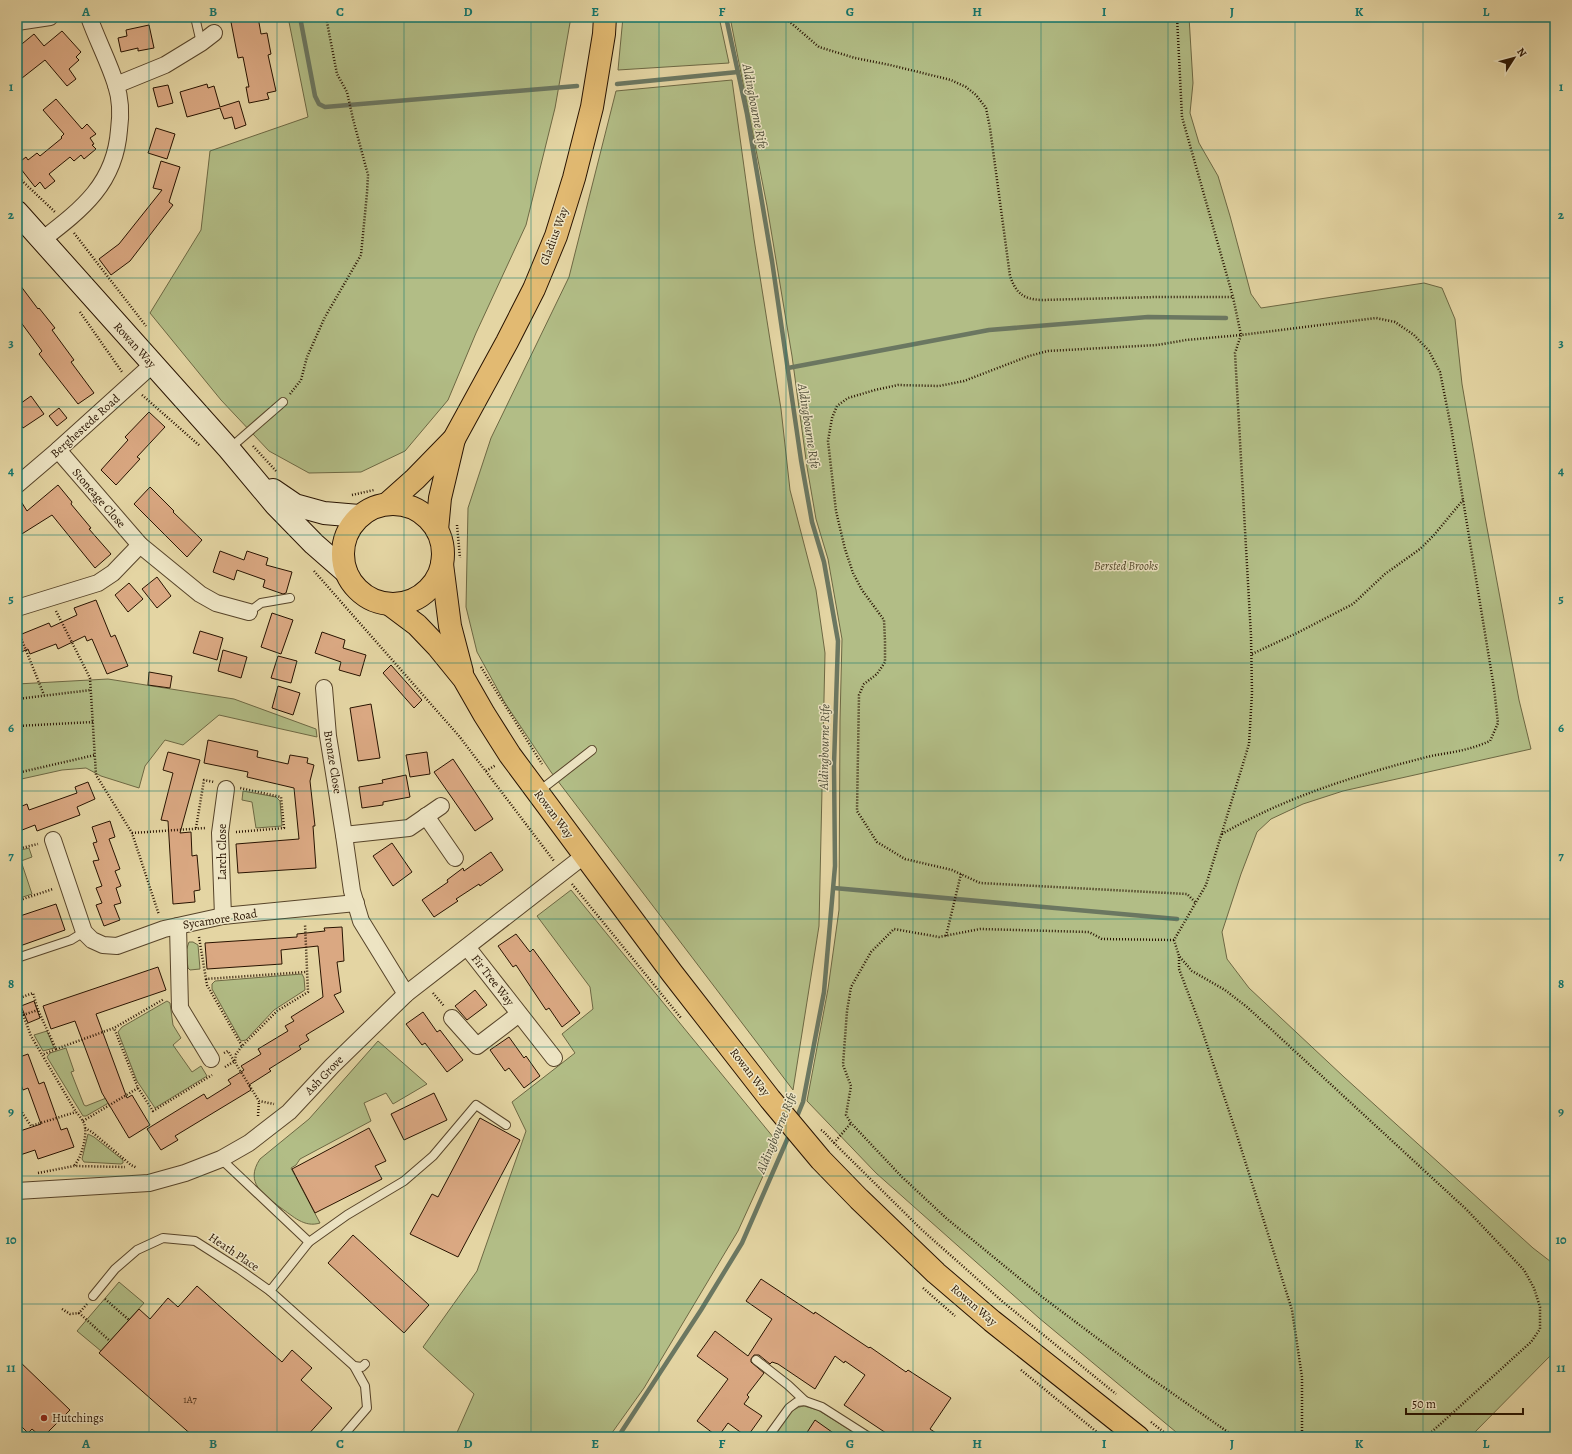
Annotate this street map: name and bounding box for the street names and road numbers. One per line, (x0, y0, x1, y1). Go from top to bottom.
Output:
street label: Gladius Way (536, 204, 572, 267)
street label: Rowan Way (110, 319, 160, 372)
street label: Berghestede Road (47, 390, 124, 461)
street label: Stoneage Close (69, 465, 129, 531)
street label: Bronze Close (320, 729, 346, 795)
street label: Rowan Way (531, 787, 578, 842)
street label: Larch Close (214, 824, 230, 880)
street label: Sycamore Road (182, 905, 259, 933)
street label: Fir Tree Way (468, 951, 518, 1009)
street label: Rowan Way (726, 1045, 774, 1100)
street label: Ash Grove (300, 1052, 347, 1099)
street label: Heath Place (206, 1229, 262, 1275)
street label: Rowan Way (947, 1280, 1001, 1330)

